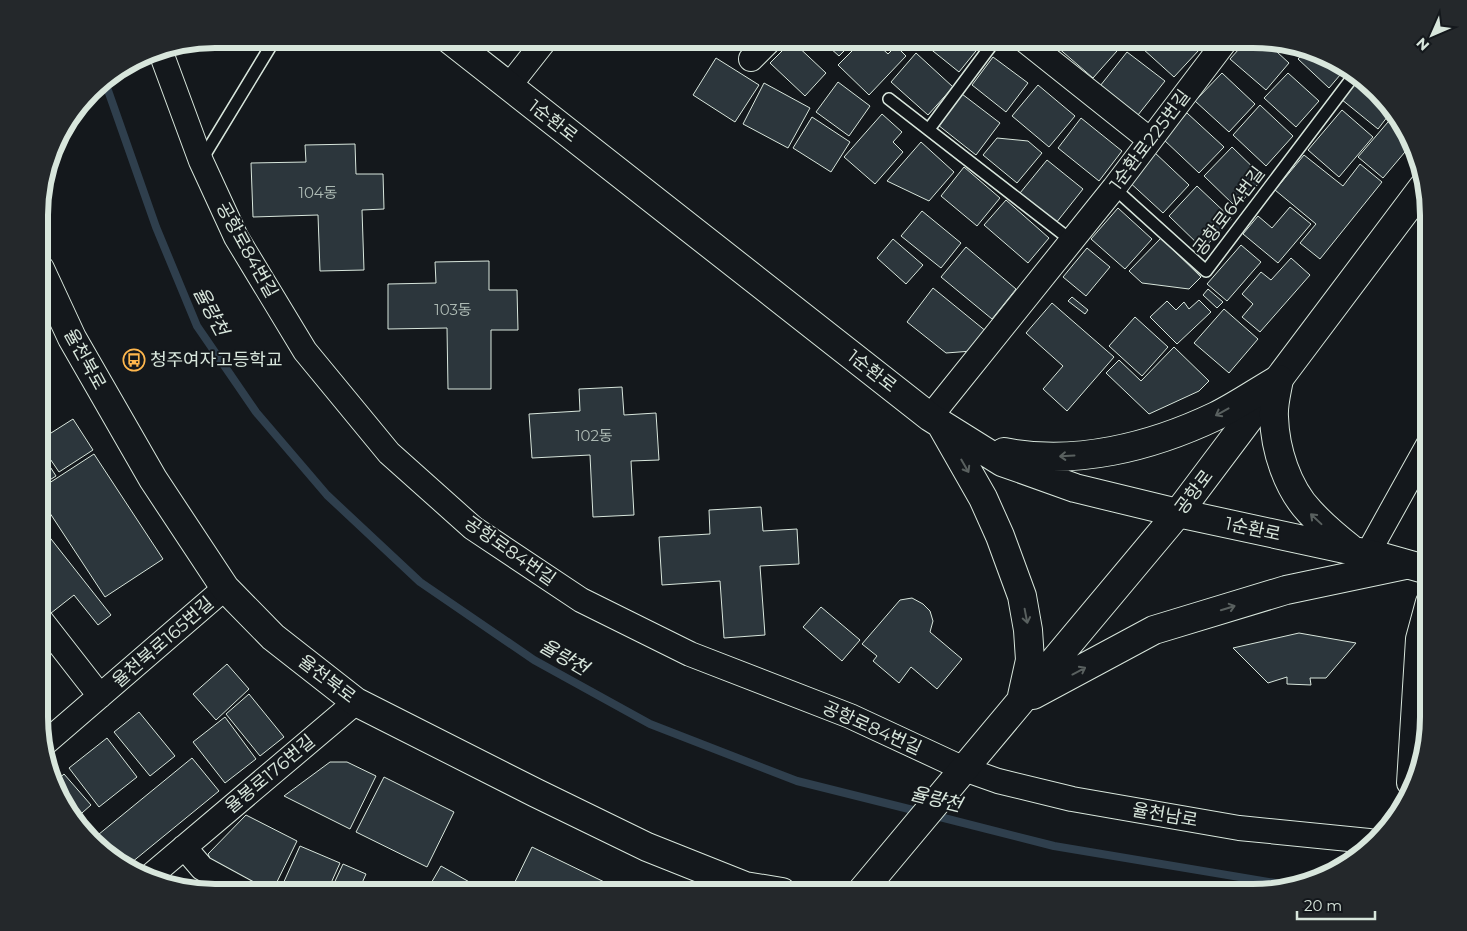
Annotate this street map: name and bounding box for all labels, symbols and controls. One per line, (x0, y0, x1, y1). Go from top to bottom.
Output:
north arrow (1407, 10, 1457, 60)
text: N (1412, 34, 1433, 55)
street label: 1순환로225번길 (1105, 85, 1195, 195)
street label: 1순환로 (524, 95, 582, 147)
street label: 공항로64번길 (1188, 162, 1270, 260)
house number: 104동 (298, 183, 338, 202)
street label: 공항로84번길 (212, 198, 282, 302)
water label: 율량천 (189, 282, 234, 341)
house number: 103동 (434, 300, 472, 319)
street label: 율천북로 (59, 325, 111, 393)
street label: 1순환로 (843, 345, 901, 397)
bus stop icon: 청주여자고등학교 (122, 348, 146, 372)
place label: 청주여자고등학교 (150, 349, 282, 371)
one-way arrow (1214, 407, 1229, 417)
house number: 102동 (575, 426, 613, 445)
one-way arrow (1059, 451, 1075, 461)
one-way arrow (960, 459, 970, 473)
street label: 공항로 (1170, 466, 1218, 518)
street label: 공항로84번길 (460, 512, 560, 590)
street label: 1순환로 (1223, 512, 1283, 546)
one-way arrow (1310, 513, 1323, 525)
street label: 율천북로165번길 (108, 592, 218, 692)
one-way arrow (1219, 603, 1235, 613)
one-way arrow (1022, 608, 1031, 624)
water label: 율량천 (536, 634, 594, 681)
street label: 율천북로 (294, 650, 360, 708)
one-way arrow (1071, 666, 1086, 676)
street label: 공항로84번길 (819, 696, 925, 760)
street label: 율봉로176번길 (221, 730, 319, 818)
water label: 율량천 (908, 781, 966, 817)
street label: 율천남로 (1130, 798, 1200, 832)
scale bar (1297, 888, 1374, 920)
text: 20 m (1304, 896, 1342, 915)

